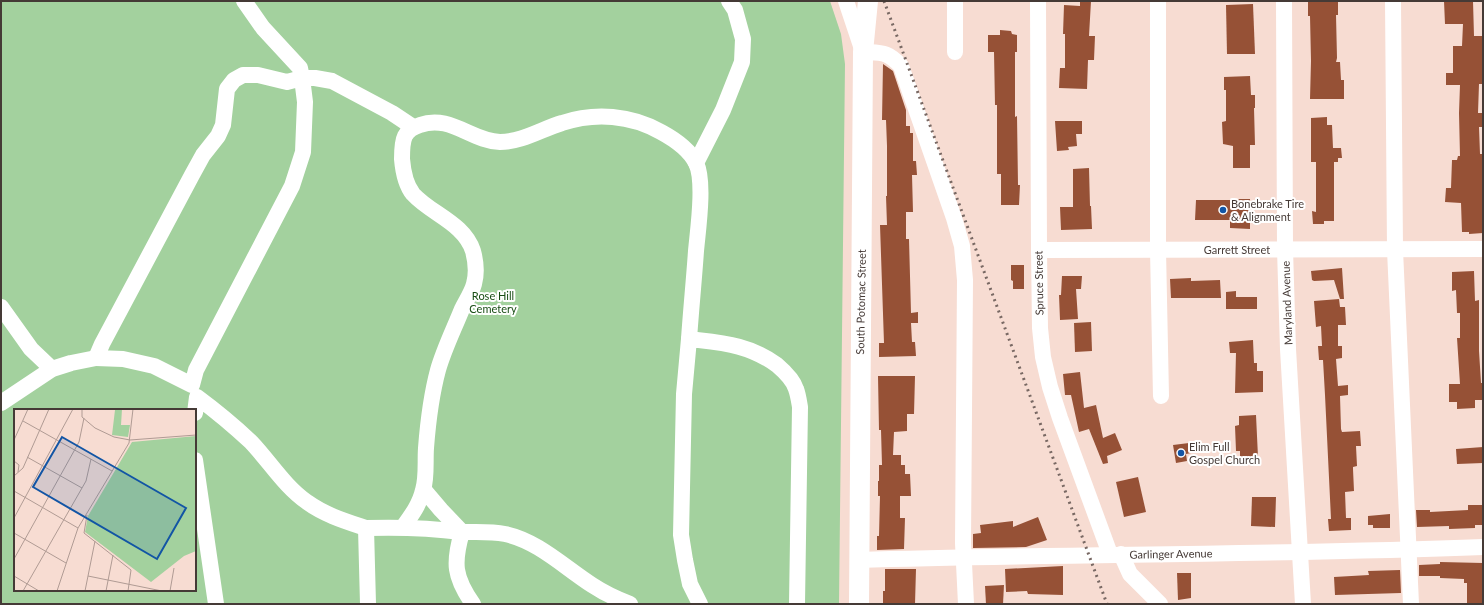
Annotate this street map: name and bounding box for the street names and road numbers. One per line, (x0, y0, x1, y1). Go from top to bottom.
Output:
street label: Garrett Street (1204, 243, 1270, 256)
street label: South Potomac Street (853, 249, 868, 355)
street label: Spruce Street (1031, 250, 1046, 316)
street label: Maryland Avenue (1279, 260, 1294, 345)
street label: Garlinger Avenue (1129, 546, 1213, 561)

